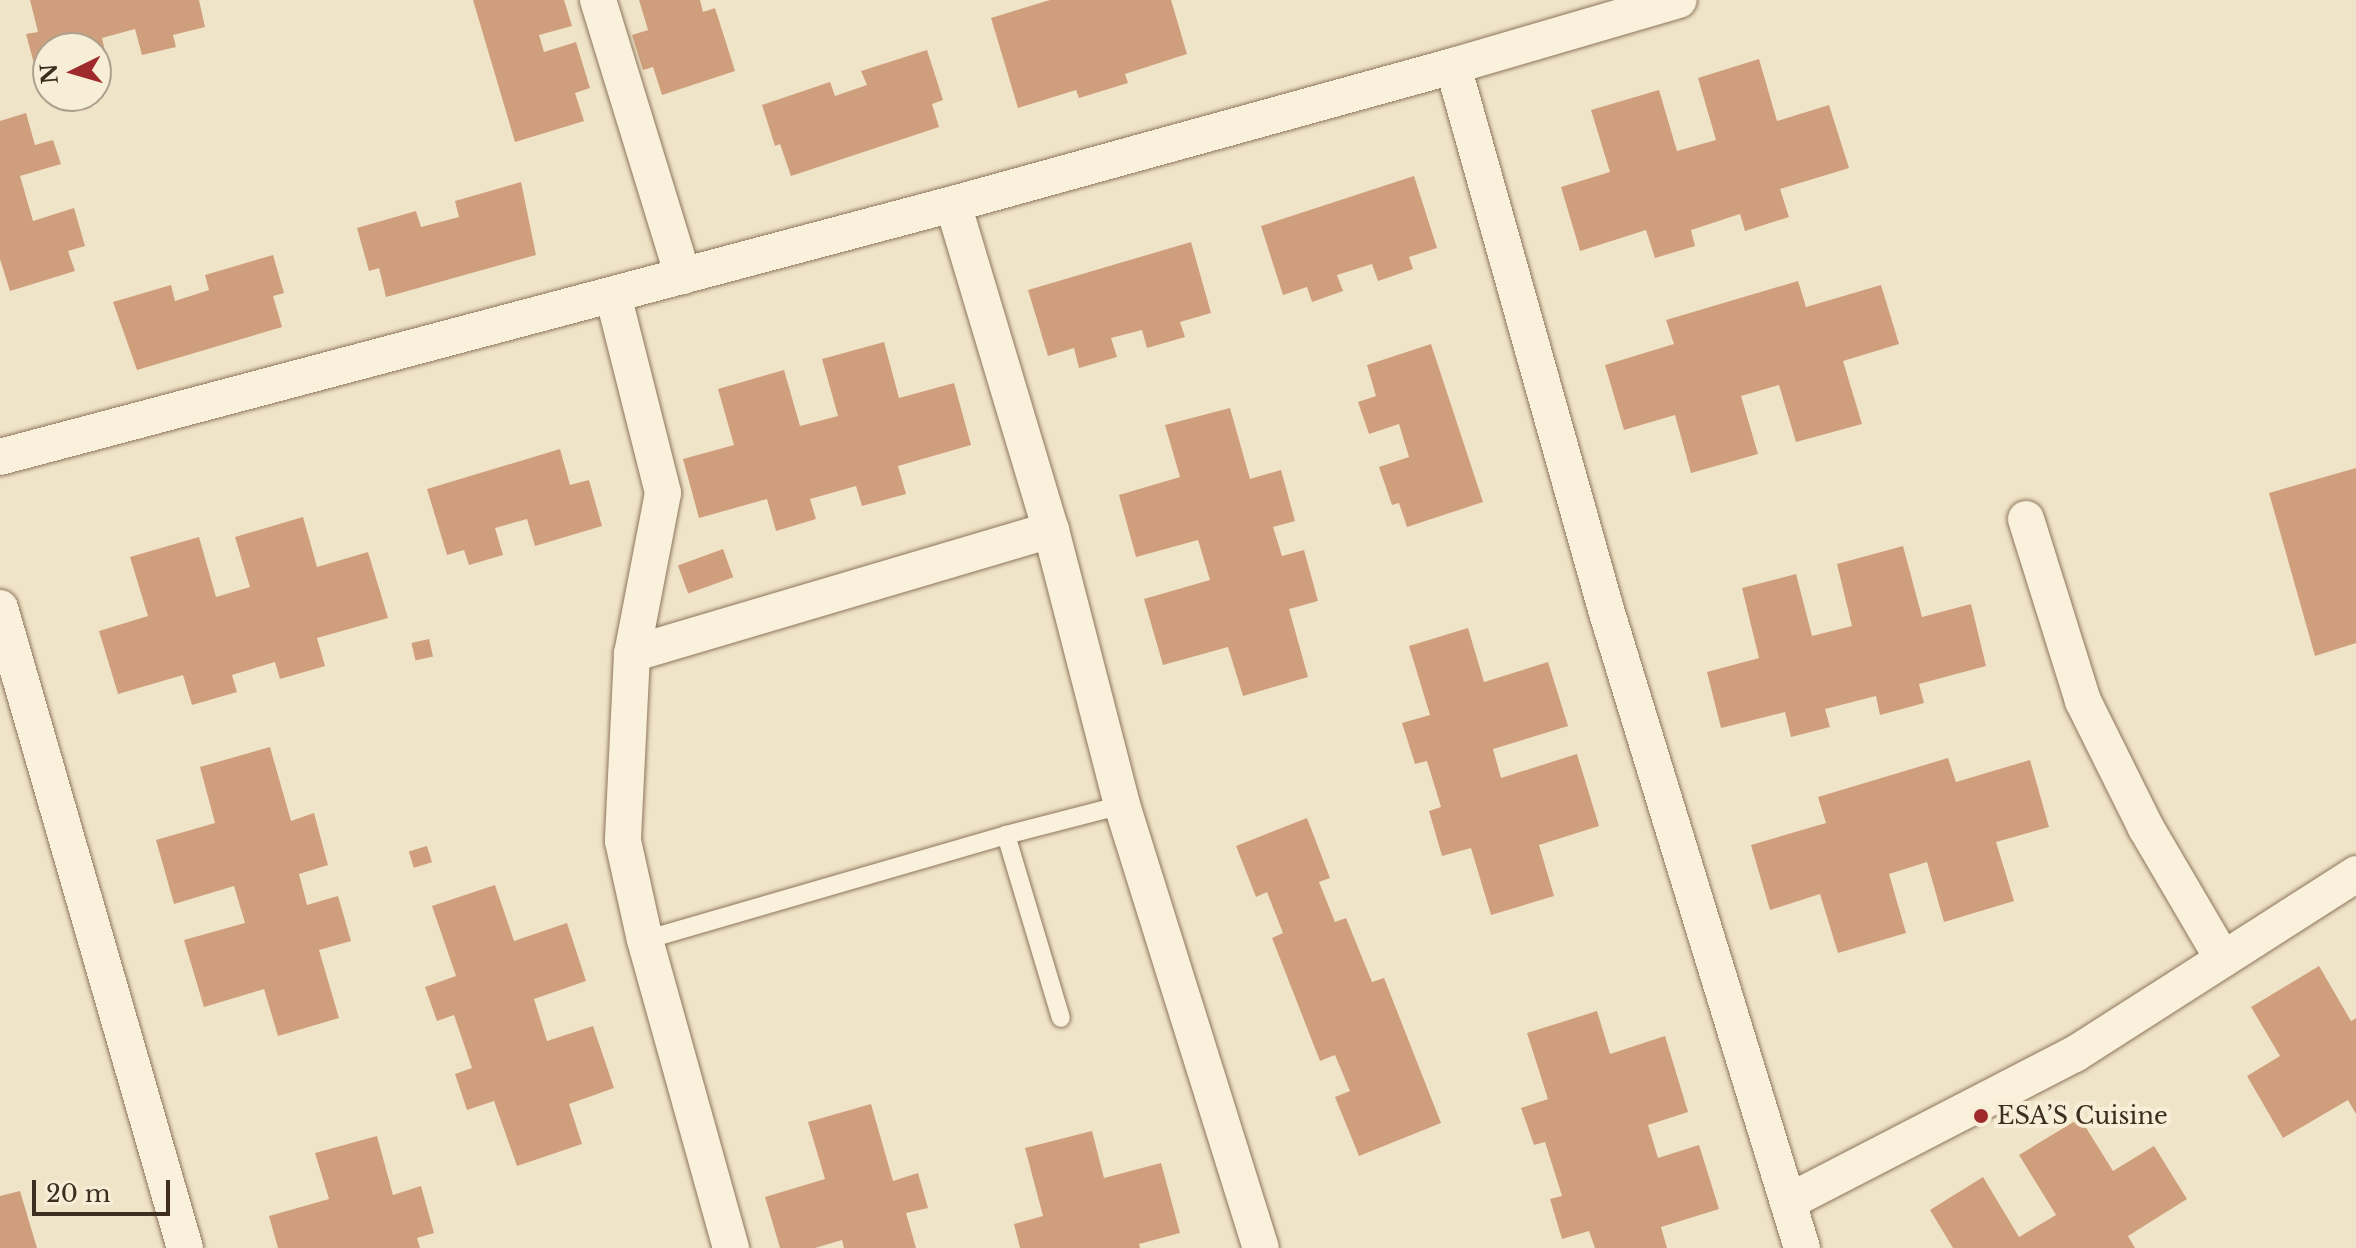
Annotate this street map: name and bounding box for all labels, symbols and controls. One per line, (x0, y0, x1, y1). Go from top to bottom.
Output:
north arrow (32, 32, 112, 112)
text: N (35, 62, 64, 85)
place label: ESA’S Cuisine (1997, 1102, 2168, 1130)
marker: ESA’S Cuisine (1972, 1107, 1990, 1125)
scale bar (36, 1164, 174, 1214)
text: 20 m (46, 1179, 111, 1208)

